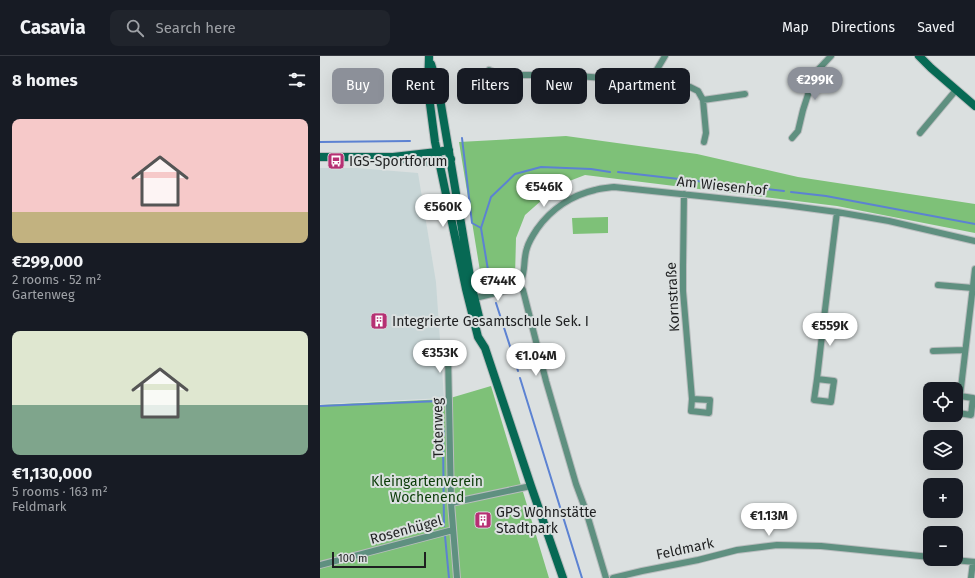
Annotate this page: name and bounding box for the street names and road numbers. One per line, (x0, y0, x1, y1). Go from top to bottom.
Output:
street label: Am Wiesenhof (676, 173, 769, 199)
street label: Kornstraße (663, 262, 683, 332)
street label: Totenweg (429, 397, 447, 458)
street label: Rosenhügel (368, 512, 444, 548)
street label: Feldmark (655, 534, 716, 563)

